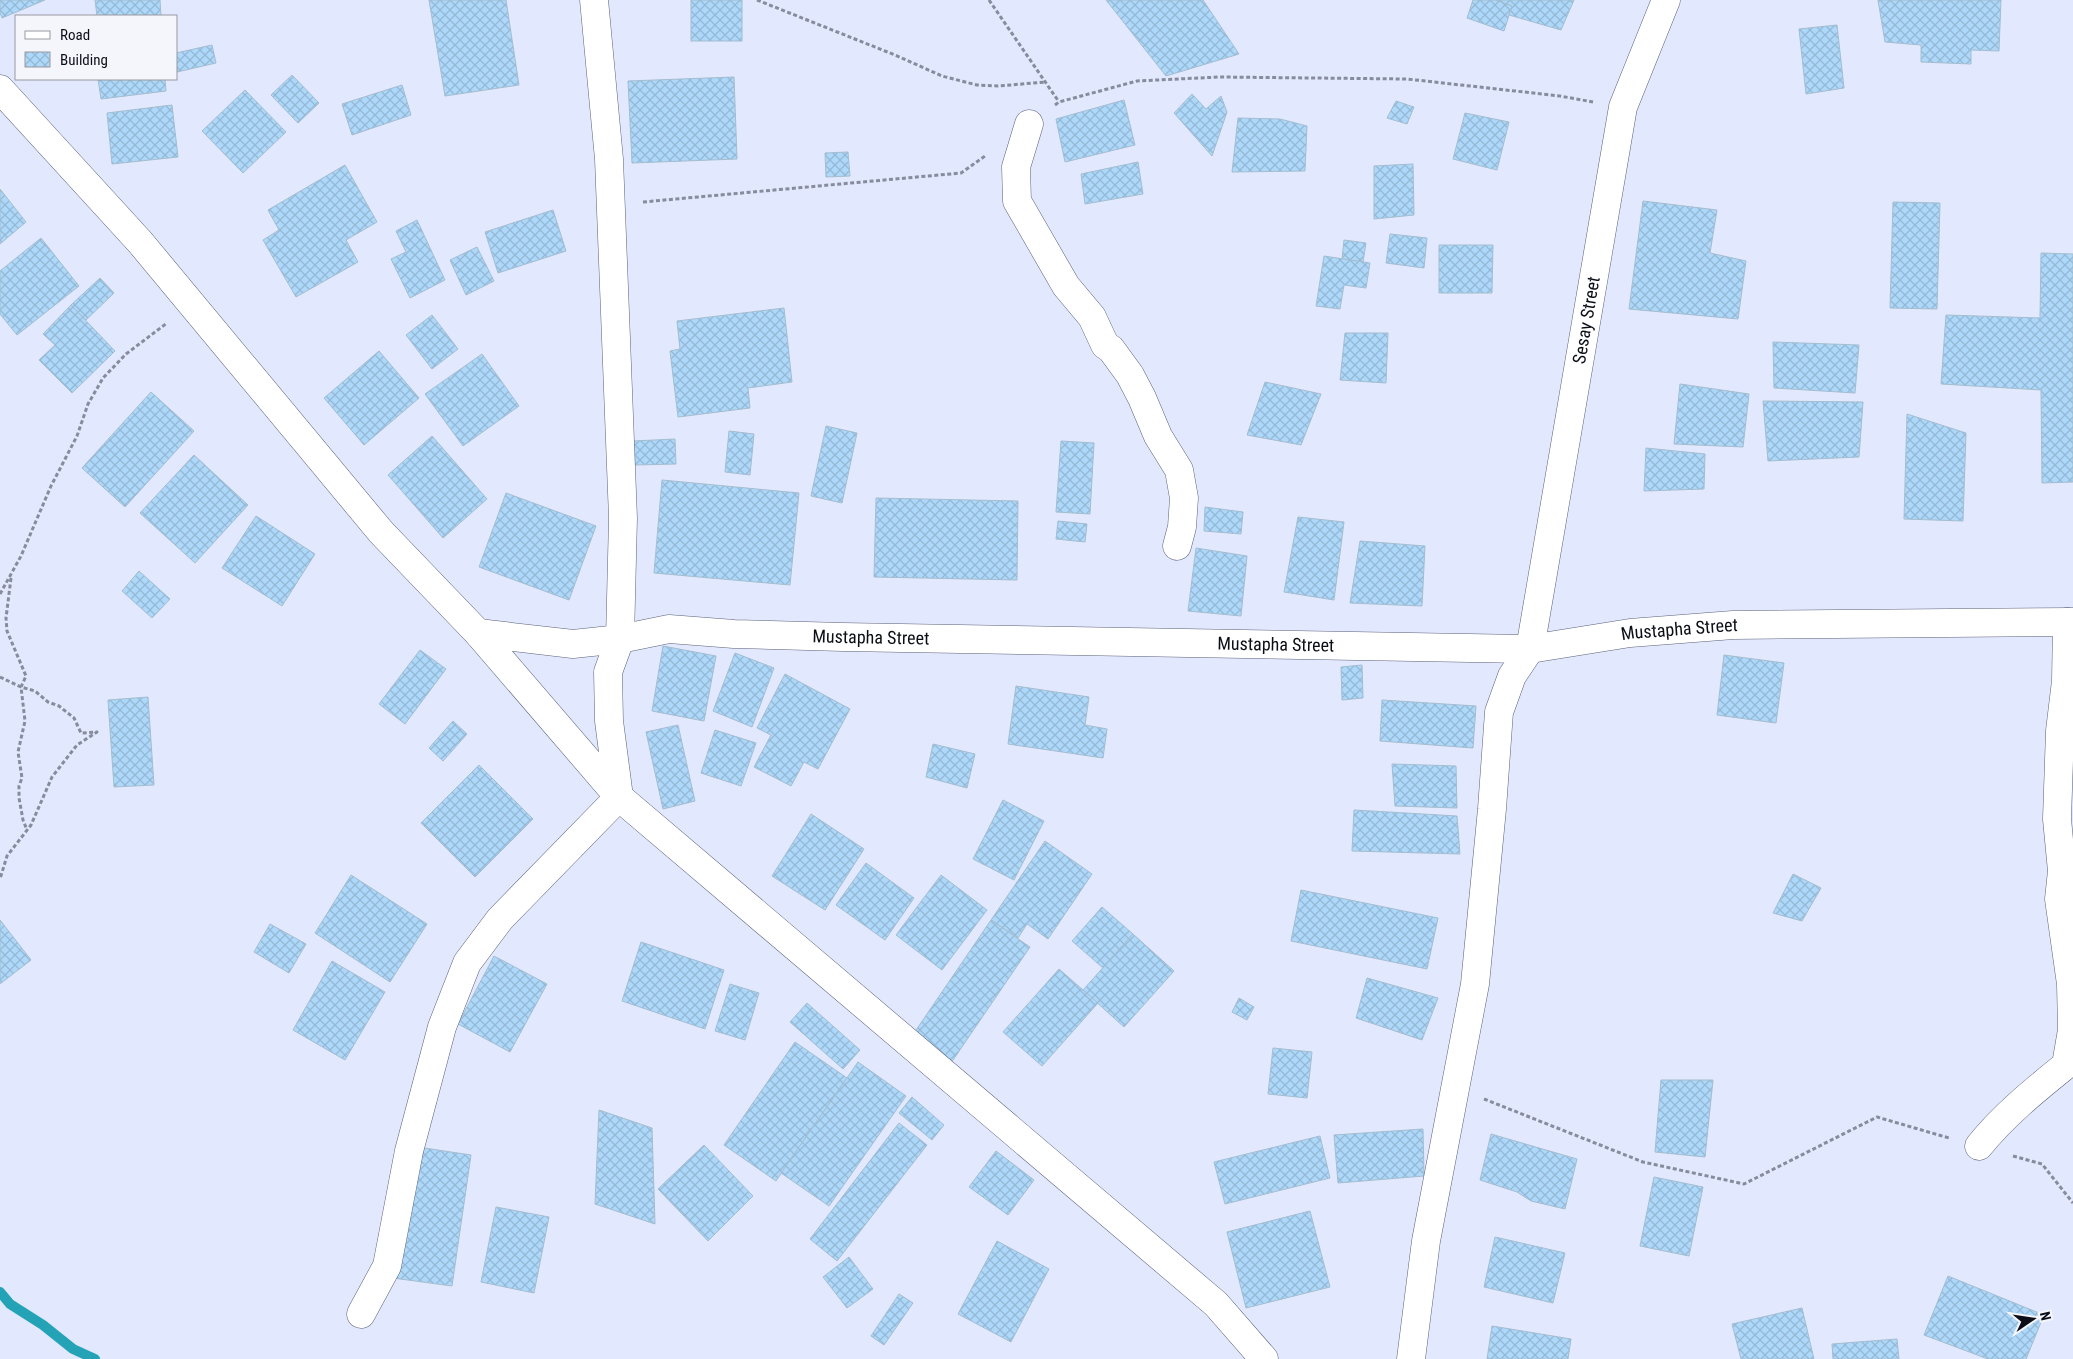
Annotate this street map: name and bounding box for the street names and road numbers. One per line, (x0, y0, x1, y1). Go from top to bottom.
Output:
street label: Sesay Street (1568, 275, 1604, 365)
street label: Mustapha Street (1619, 614, 1738, 644)
street label: Mustapha Street (812, 625, 930, 649)
street label: Mustapha Street (1217, 633, 1334, 656)

